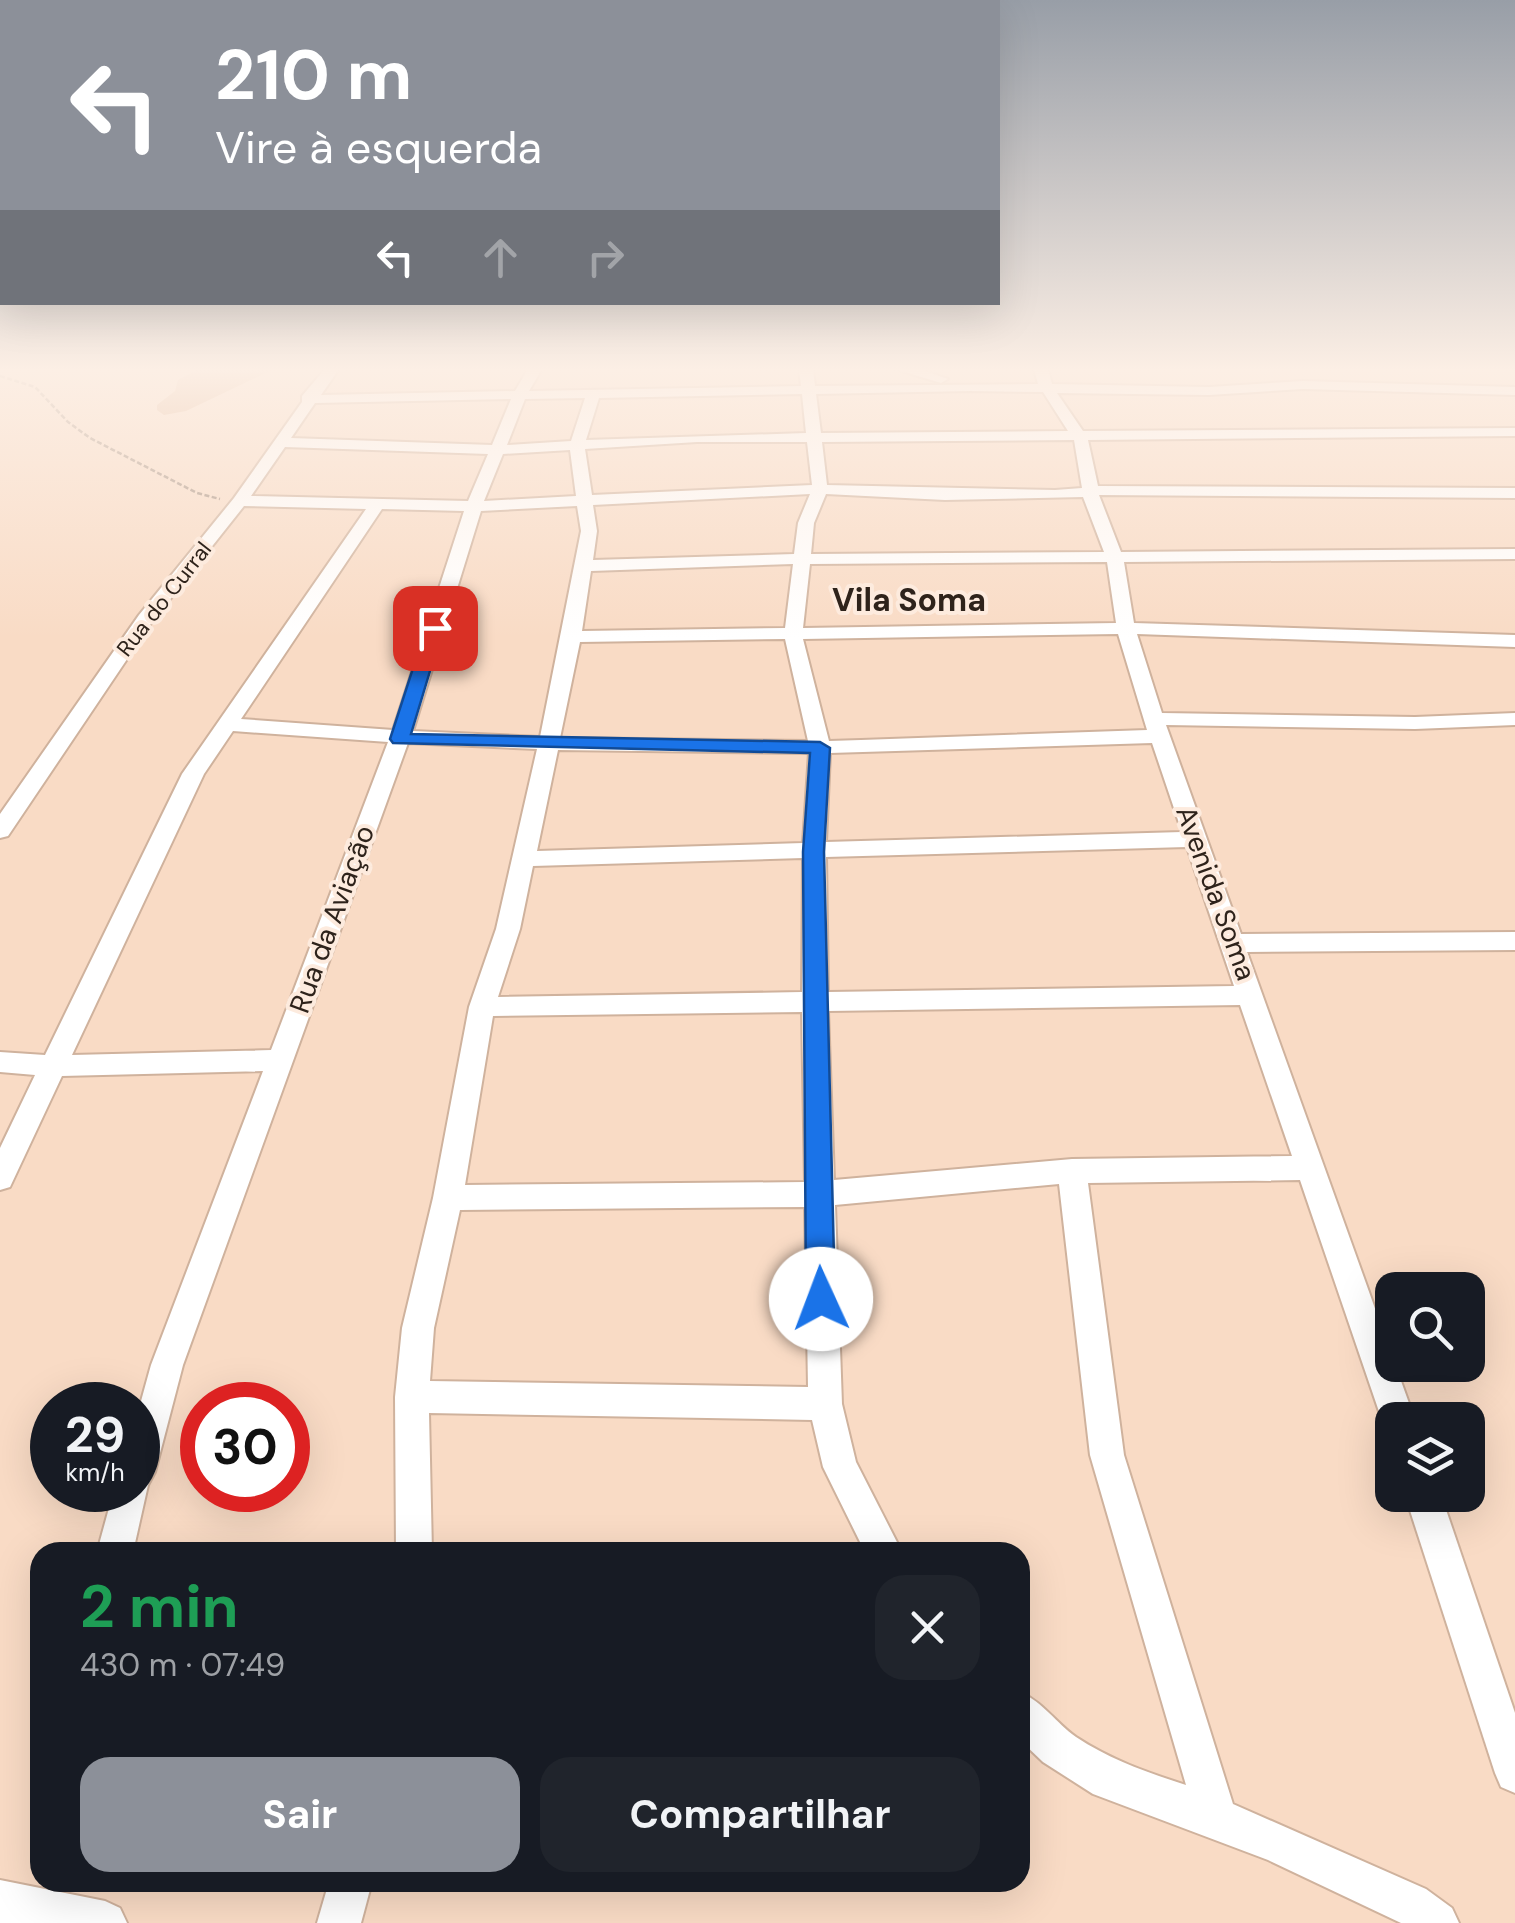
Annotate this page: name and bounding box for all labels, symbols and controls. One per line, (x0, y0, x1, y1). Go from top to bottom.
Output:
text: 210 m (215, 30, 412, 121)
icon: left (50, 40, 180, 170)
text: Vire à esquerda (215, 118, 542, 177)
icon: left (368, 230, 423, 285)
icon: ahead (473, 230, 528, 285)
icon: right (578, 230, 633, 285)
street label: Rua do Curral (110, 536, 218, 662)
district label: Vila Soma (832, 579, 986, 621)
pin (393, 586, 478, 671)
icon: arrive (408, 601, 463, 656)
street label: Avenida Soma (1167, 801, 1265, 985)
street label: Rua da Aviação (281, 820, 383, 1018)
position arrow (769, 1247, 873, 1351)
map controls (1375, 1272, 1485, 1512)
button: search (1375, 1272, 1485, 1382)
speed limit sign: 30 (180, 1382, 310, 1512)
text: 29 (65, 1402, 125, 1468)
button: layers (1375, 1402, 1485, 1512)
text: km/h (65, 1456, 125, 1489)
text: 2 min (80, 1567, 239, 1646)
button: close (875, 1575, 980, 1680)
text: 430 m · 07:49 (80, 1644, 285, 1686)
button: Sair (80, 1757, 520, 1872)
button: Compartilhar (540, 1757, 980, 1872)

